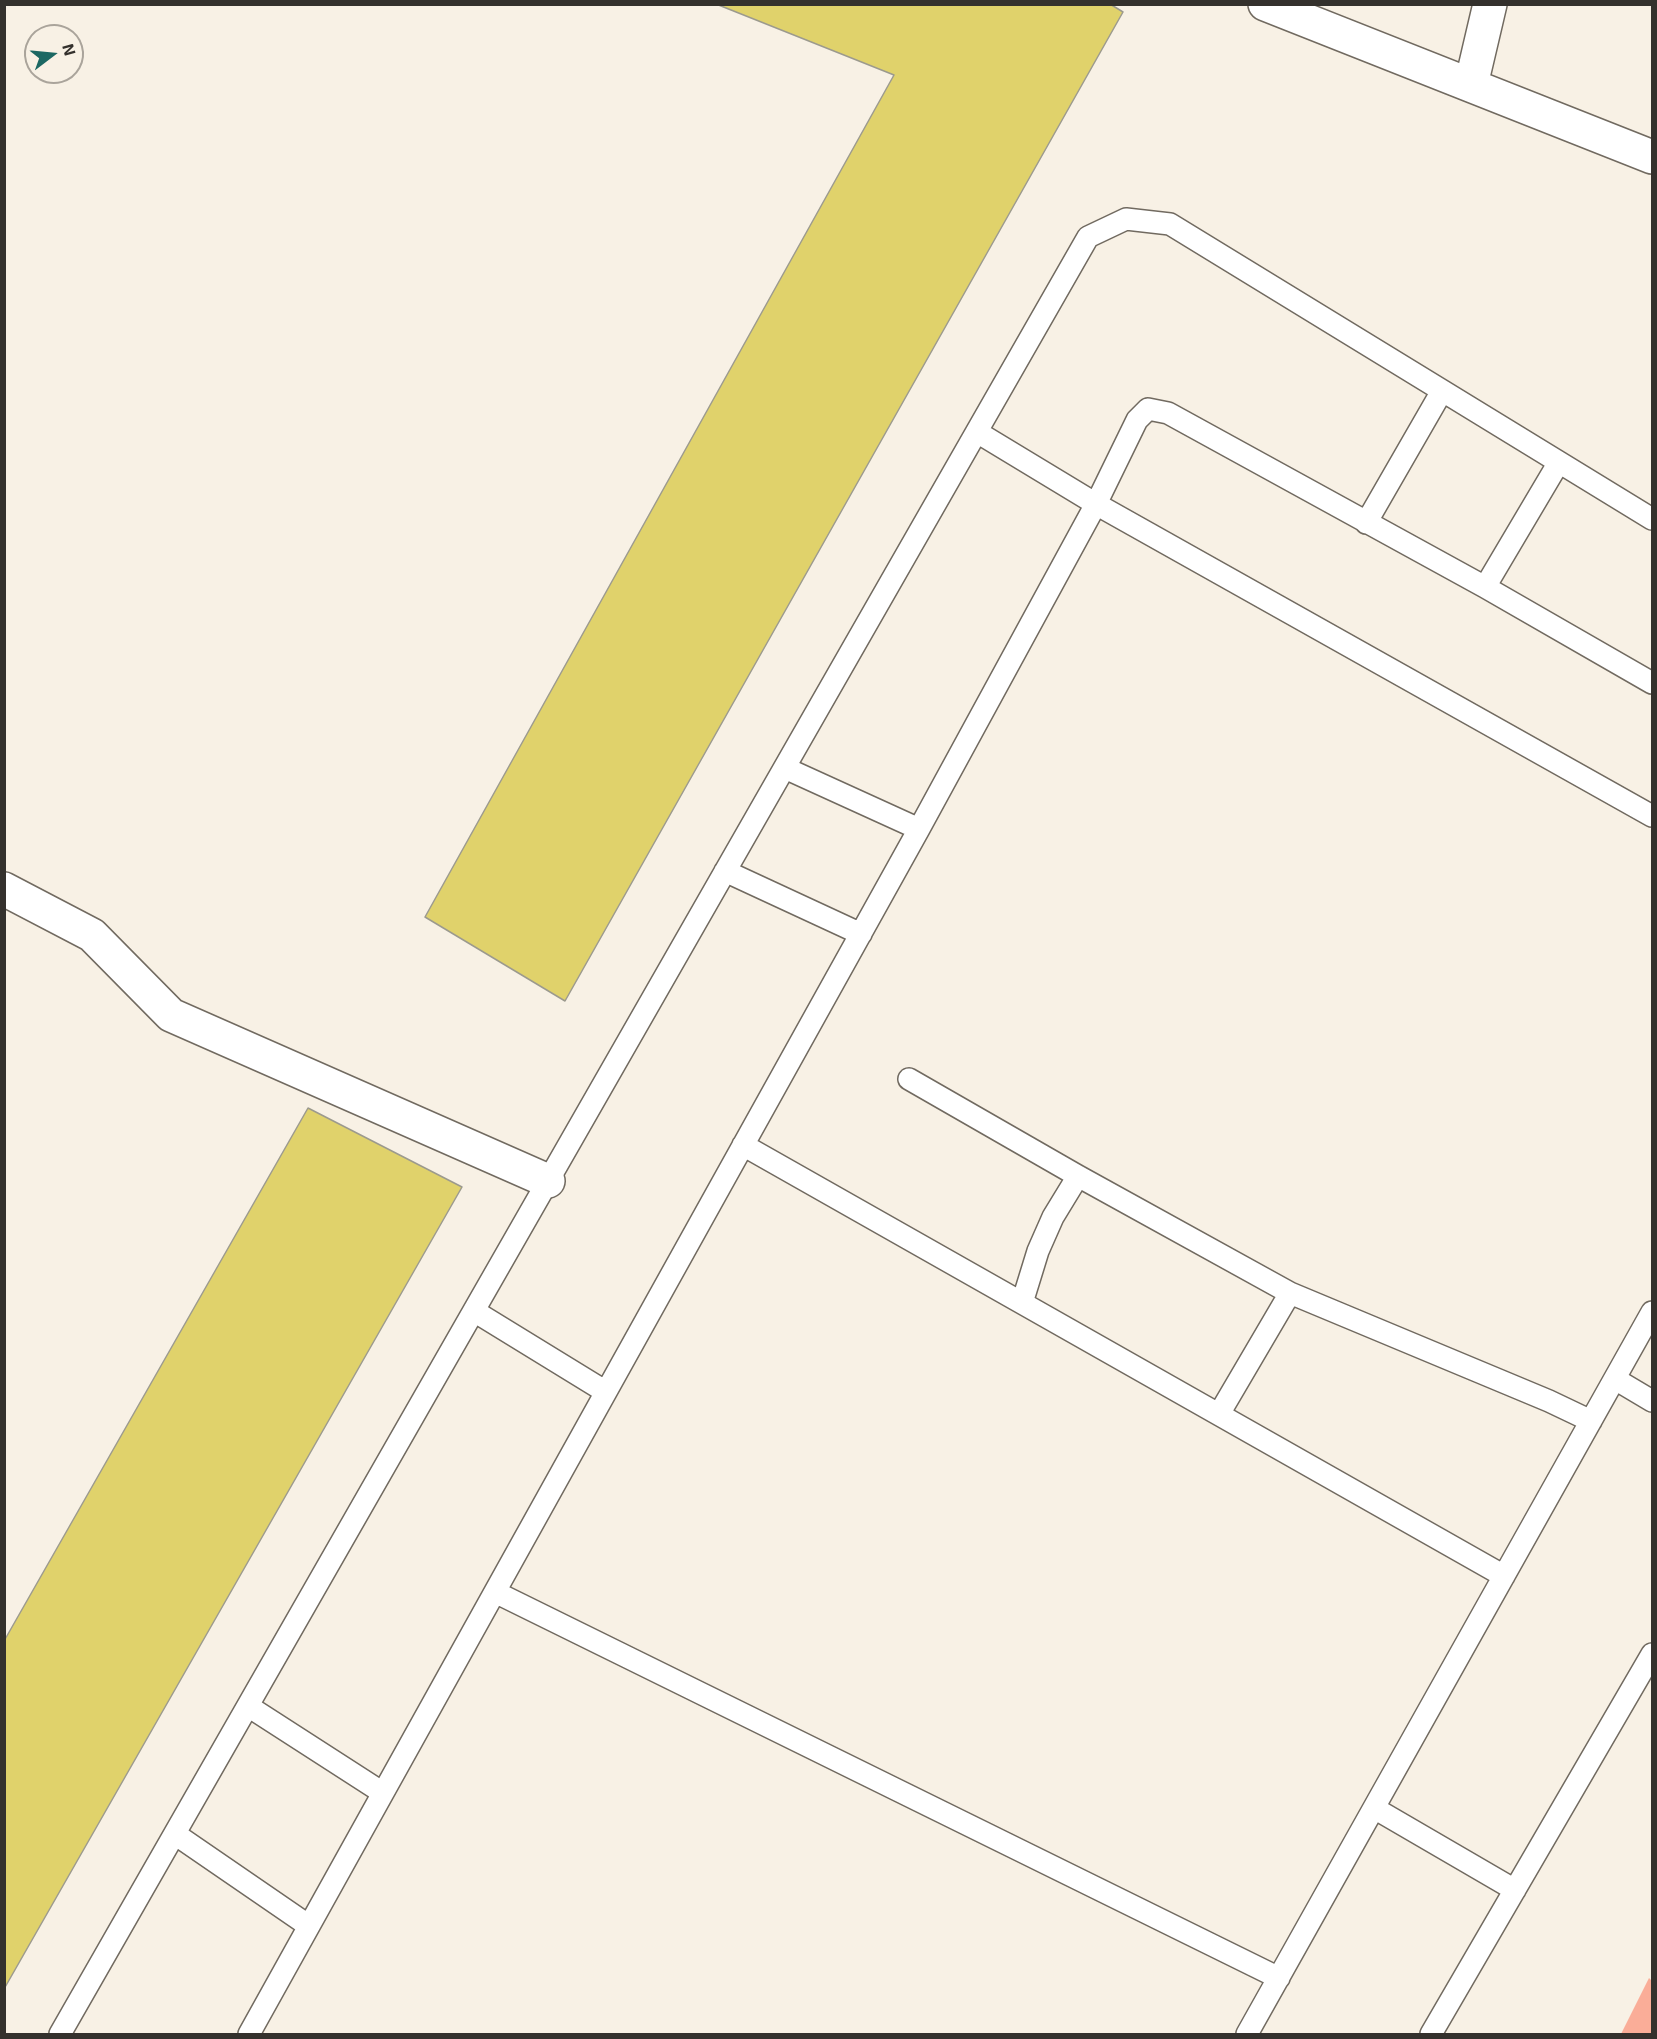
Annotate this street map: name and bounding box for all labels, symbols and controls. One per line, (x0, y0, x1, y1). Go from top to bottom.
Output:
north arrow (24, 24, 84, 84)
text: N (59, 41, 81, 58)

